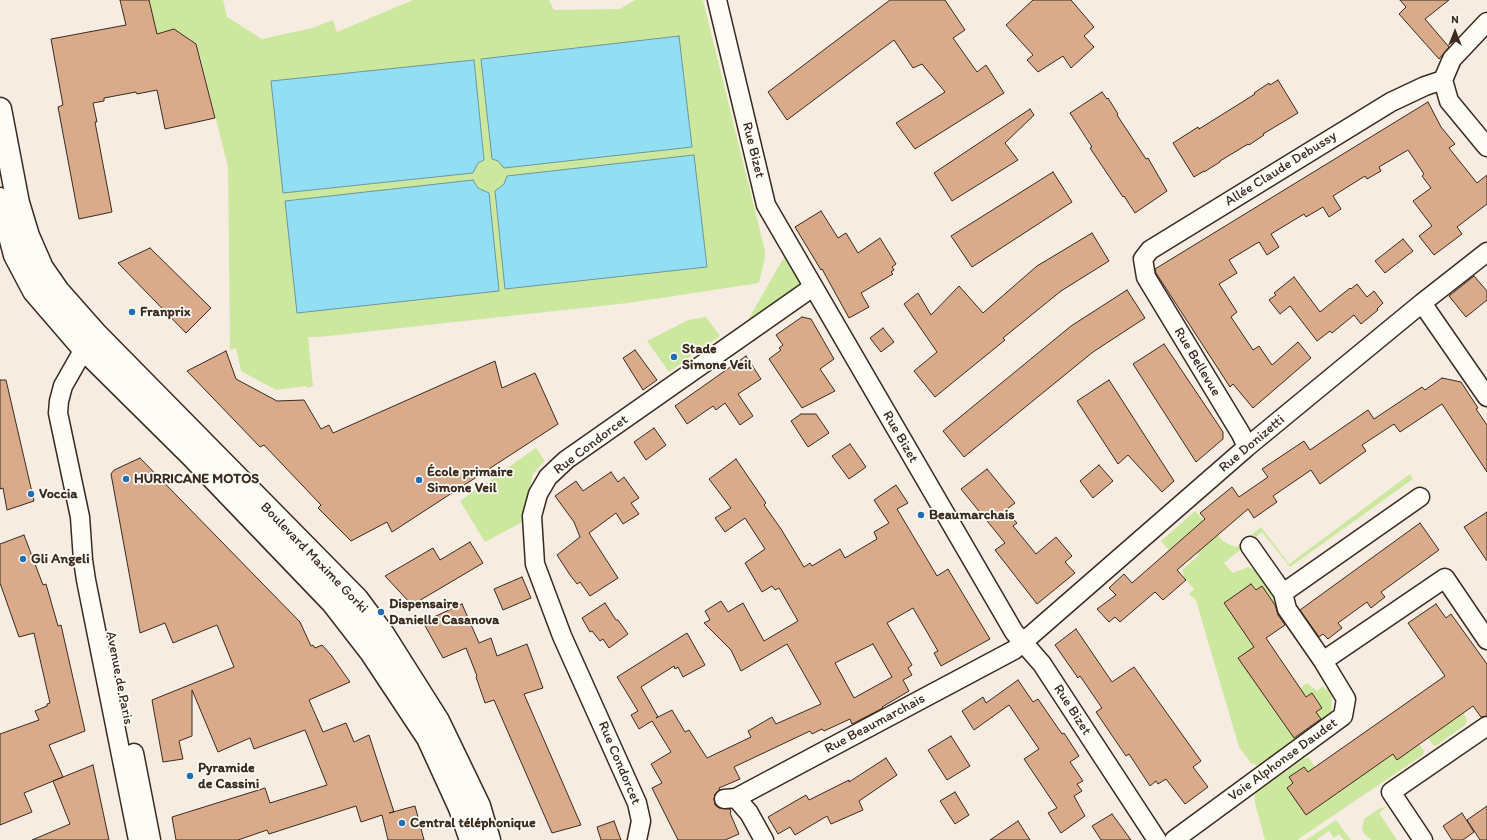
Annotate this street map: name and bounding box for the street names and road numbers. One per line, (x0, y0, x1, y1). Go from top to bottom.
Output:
street label: Rue Bizet (738, 120, 768, 180)
street label: Allée Claude Debussy (1222, 128, 1340, 210)
street label: Rue Bellevue (1170, 325, 1224, 399)
street label: Rue Bizet (878, 408, 922, 466)
street label: Rue Condorcet (550, 412, 632, 478)
street label: Rue Donizetti (1216, 412, 1288, 476)
street label: Boulevard Maxime Gorki (257, 499, 371, 617)
street label: Avenue de Paris (102, 630, 136, 726)
street label: Rue Bizet (1049, 682, 1095, 738)
street label: Rue Beaumarchais (822, 690, 928, 758)
street label: Voie Alphonse Daudet (1225, 715, 1341, 805)
street label: Rue Condorcet (594, 719, 644, 807)

